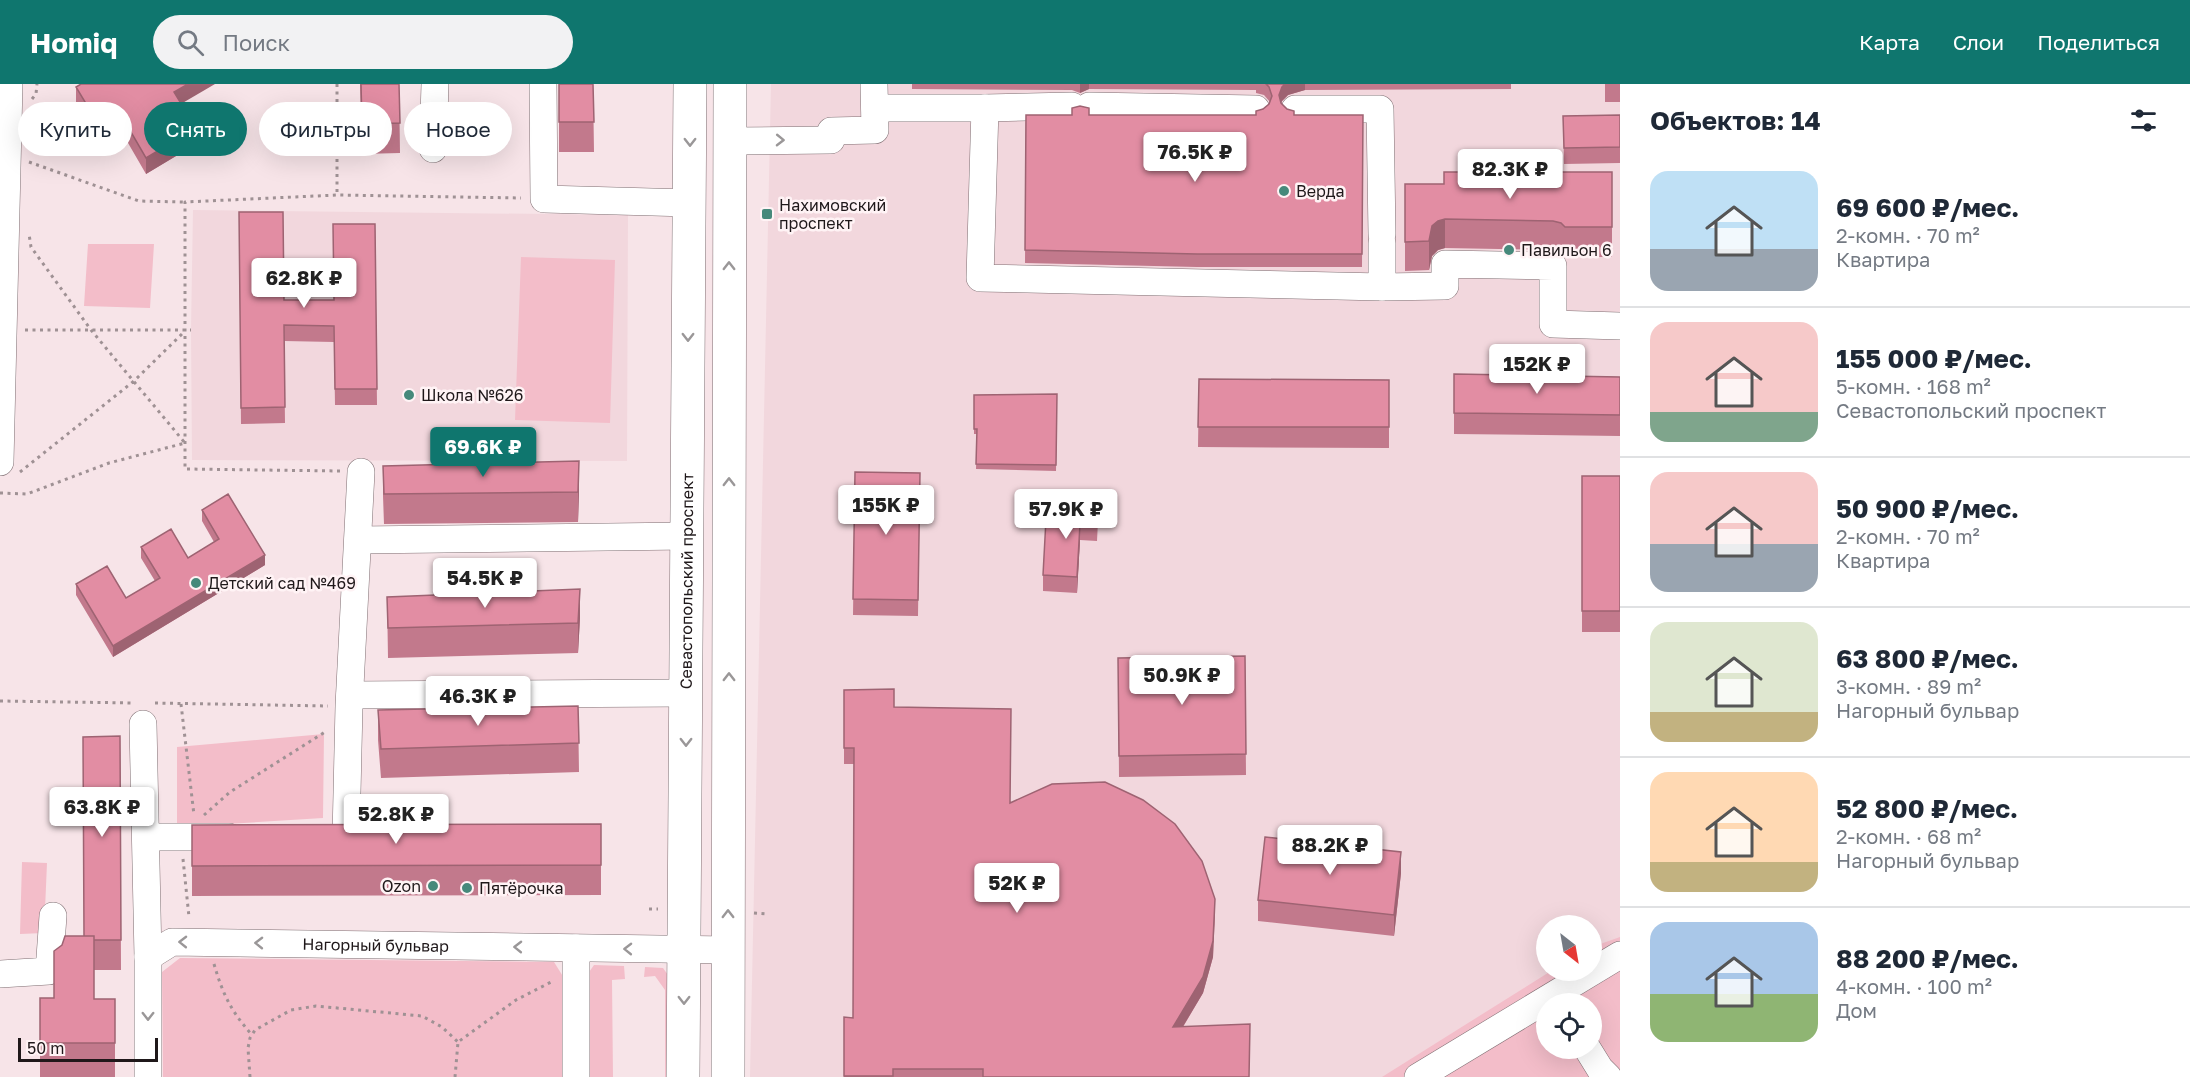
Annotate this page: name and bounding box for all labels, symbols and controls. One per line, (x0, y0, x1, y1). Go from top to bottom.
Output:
search box (153, 15, 573, 69)
text: Homiq (30, 26, 117, 59)
icon: search (174, 26, 207, 59)
text: Поиск (222, 29, 290, 56)
text: Карта (1859, 29, 1920, 55)
text: Слои (1953, 29, 2004, 55)
text: Поделиться (2037, 29, 2160, 55)
chip: Купить (18, 102, 132, 156)
chip: Снять (144, 102, 247, 156)
chip: Фильтры (259, 102, 392, 156)
chip: Новое (404, 102, 512, 156)
icon: filters (2127, 104, 2160, 137)
text: Объектов: 14 (1650, 105, 1821, 136)
pin: 76.5K ₽ (1140, 132, 1250, 183)
one-way arrow (776, 134, 785, 146)
one-way arrow (684, 138, 696, 147)
text: 76.5K ₽ (1157, 139, 1233, 163)
pin: 82.3K ₽ (1455, 149, 1565, 200)
text: 82.3K ₽ (1472, 156, 1548, 180)
place label: Верда (1296, 181, 1345, 201)
marker: Верда (1277, 184, 1291, 198)
text: 69 600 ₽/мес. (1836, 192, 2019, 223)
place label: Нахимовский проспект (779, 195, 886, 233)
icon: home (1698, 195, 1770, 267)
marker: Нахимовский проспект (760, 207, 774, 221)
text: 2-комн. · 70 m² (1836, 223, 1980, 247)
place label: Павильон 6 (1521, 240, 1612, 260)
marker: Павильон 6 (1502, 243, 1516, 257)
text: Квартира (1836, 247, 1930, 271)
pin: 62.8K ₽ (249, 258, 359, 309)
one-way arrow (723, 261, 736, 270)
text: 62.8K ₽ (265, 265, 343, 289)
one-way arrow (682, 333, 694, 342)
text: 155 000 ₽/мес. (1836, 343, 2032, 374)
pin: 152K ₽ (1488, 344, 1586, 395)
icon: home (1698, 346, 1770, 418)
text: 152K ₽ (1503, 351, 1571, 375)
text: 5-комн. · 168 m² (1836, 374, 1991, 398)
place label: Школа №626 (421, 385, 523, 405)
marker: Школа №626 (402, 388, 416, 402)
text: Севастопольский проспект (1836, 398, 2106, 422)
pin: 69.6K ₽ (428, 427, 538, 478)
text: 69.6K ₽ (444, 434, 522, 458)
street label: Севастопольский проспект (676, 473, 697, 689)
one-way arrow (723, 477, 735, 486)
pin: 155K ₽ (837, 485, 935, 536)
pin: 57.9K ₽ (1011, 489, 1121, 540)
text: 155K ₽ (852, 492, 920, 516)
text: 50 900 ₽/мес. (1836, 493, 2019, 524)
text: 57.9K ₽ (1028, 496, 1104, 520)
icon: home (1698, 496, 1770, 568)
text: 2-комн. · 70 m² (1836, 524, 1980, 548)
text: Квартира (1836, 548, 1930, 572)
pin: 54.5K ₽ (430, 558, 540, 609)
text: 54.5K ₽ (447, 565, 523, 589)
place label: Детский сад №469 (208, 573, 356, 593)
marker: Детский сад №469 (189, 576, 203, 590)
text: 63 800 ₽/мес. (1836, 643, 2019, 674)
icon: home (1698, 646, 1770, 718)
pin: 50.9K ₽ (1127, 655, 1237, 706)
text: 50.9K ₽ (1143, 662, 1221, 686)
one-way arrow (723, 672, 735, 681)
text: 3-комн. · 89 m² (1836, 674, 1981, 698)
pin: 46.3K ₽ (423, 676, 533, 727)
text: 46.3K ₽ (440, 683, 516, 707)
text: Нагорный бульвар (1836, 698, 2019, 722)
one-way arrow (680, 738, 692, 747)
pin: 63.8K ₽ (47, 787, 157, 838)
text: 52 800 ₽/мес. (1836, 793, 2018, 824)
text: 63.8K ₽ (63, 794, 141, 818)
pin: 52.8K ₽ (341, 794, 451, 845)
icon: home (1698, 796, 1770, 868)
text: 52.8K ₽ (358, 801, 434, 825)
text: 2-комн. · 68 m² (1836, 824, 1981, 848)
pin: 88.2K ₽ (1275, 825, 1385, 876)
text: 88.2K ₽ (1291, 832, 1369, 856)
text: Нагорный бульвар (1836, 848, 2019, 872)
pin: 52K ₽ (975, 863, 1059, 914)
text: 52K ₽ (988, 870, 1046, 894)
place label: Ozon (382, 876, 421, 896)
place label: Пятёрочка (479, 878, 563, 898)
marker: Ozon (426, 879, 440, 893)
marker: Пятёрочка (460, 881, 474, 895)
one-way arrow (722, 909, 734, 918)
north arrow (1536, 915, 1602, 981)
map controls (1536, 915, 1602, 1059)
street label: Нагорный бульвар (302, 934, 449, 956)
one-way arrow (179, 936, 188, 948)
one-way arrow (255, 937, 264, 949)
one-way arrow (513, 941, 522, 953)
one-way arrow (623, 943, 632, 955)
text: 88 200 ₽/мес. (1836, 943, 2019, 974)
icon: home (1698, 946, 1770, 1018)
text: 4-комн. · 100 m² (1836, 974, 1992, 998)
button: locate (1536, 993, 1602, 1059)
one-way arrow (678, 996, 690, 1005)
text: Дом (1836, 998, 1877, 1022)
one-way arrow (142, 1011, 154, 1020)
scale bar (18, 1035, 158, 1062)
text: 50 m (27, 1038, 64, 1058)

